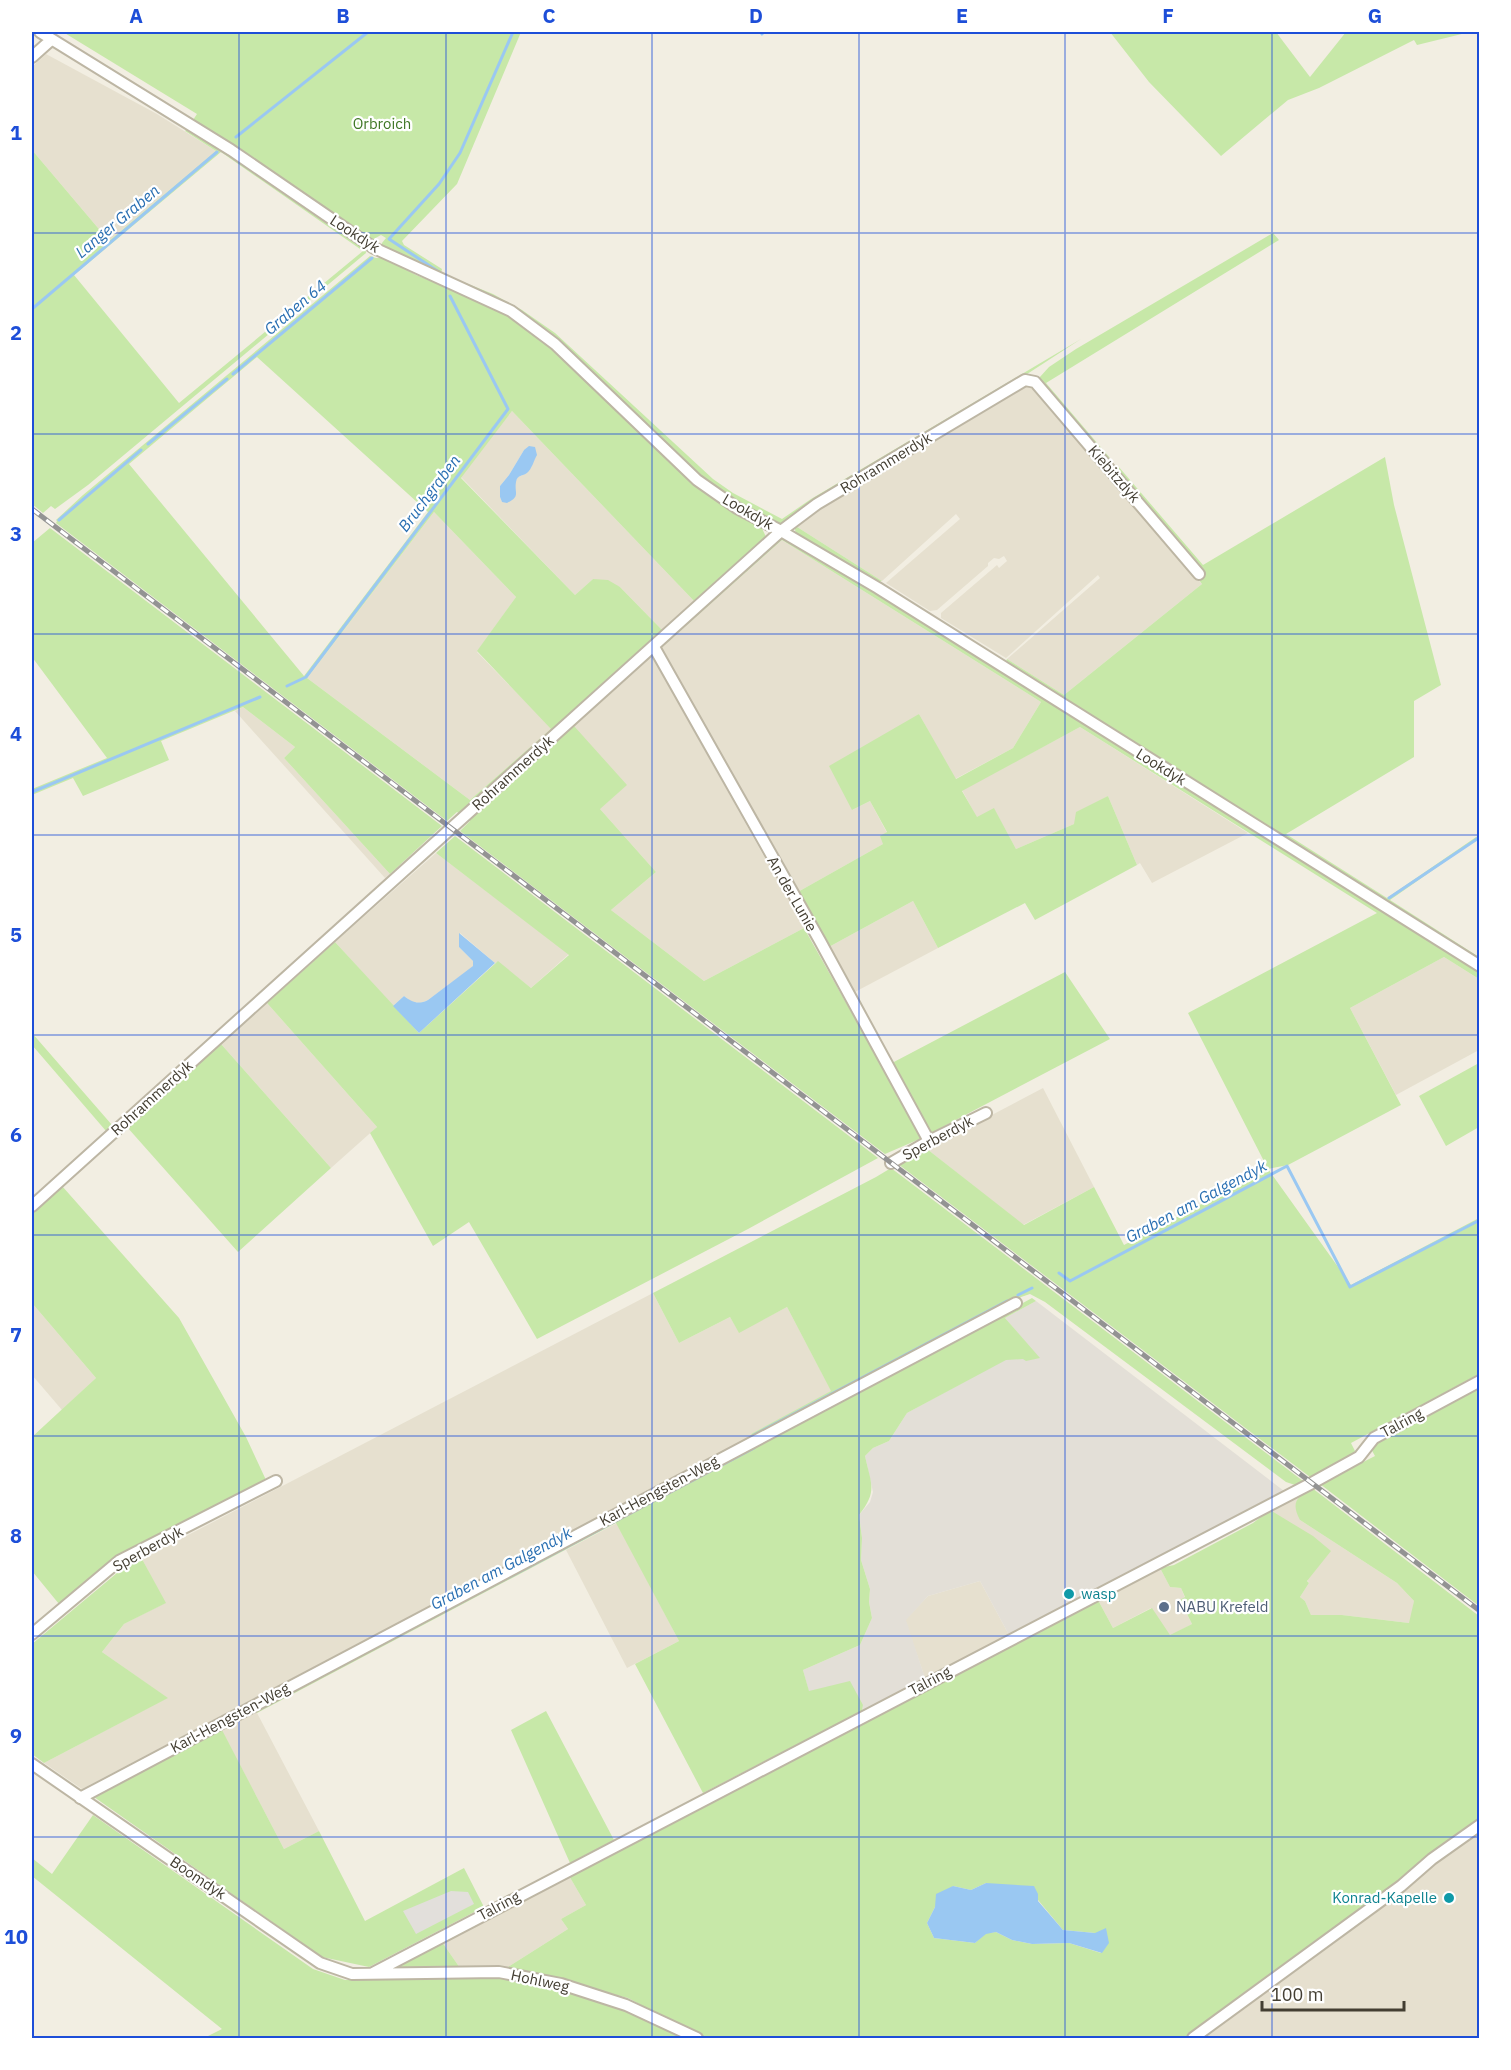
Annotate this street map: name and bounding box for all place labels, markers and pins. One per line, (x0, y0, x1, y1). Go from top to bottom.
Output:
place label: wasp (1081, 1584, 1116, 1603)
marker: wasp (1062, 1587, 1076, 1601)
place label: NABU Krefeld (1176, 1597, 1269, 1616)
marker: NABU Krefeld (1157, 1600, 1171, 1614)
place label: Konrad-Kapelle (1332, 1888, 1437, 1907)
marker: Konrad-Kapelle (1442, 1891, 1456, 1905)

